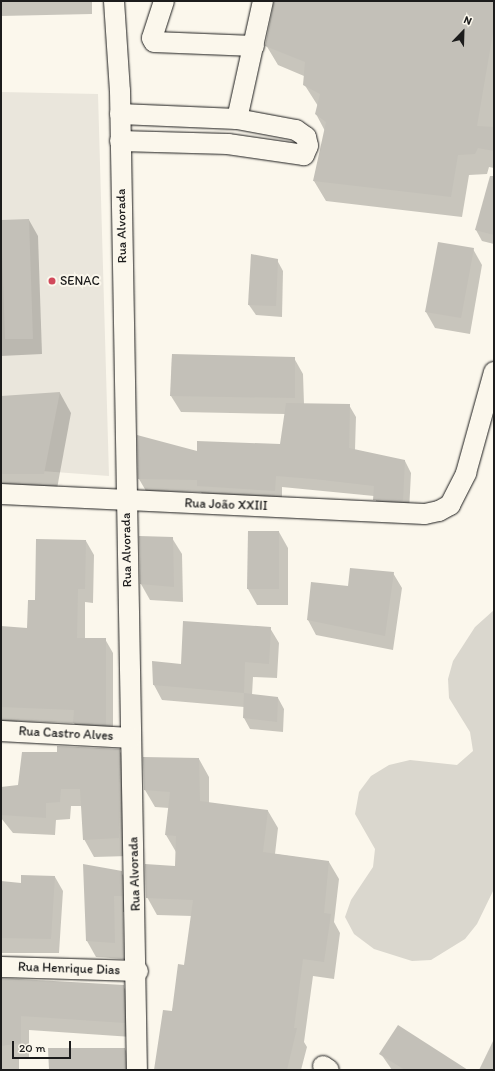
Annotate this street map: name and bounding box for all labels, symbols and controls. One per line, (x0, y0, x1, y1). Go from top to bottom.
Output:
north arrow (443, 12, 483, 52)
text: N (462, 13, 474, 28)
street label: Rua Alvorada (114, 189, 130, 263)
place label: SENAC (60, 273, 100, 289)
marker: SENAC (47, 276, 57, 286)
street label: Rua João XXIII (184, 496, 268, 514)
street label: Rua Alvorada (119, 513, 135, 587)
street label: Rua Castro Alves (18, 724, 114, 744)
street label: Rua Alvorada (126, 836, 144, 912)
street label: Rua Henrique Dias (18, 959, 120, 979)
scale bar (14, 1033, 73, 1059)
text: 20 m (19, 1041, 46, 1055)

